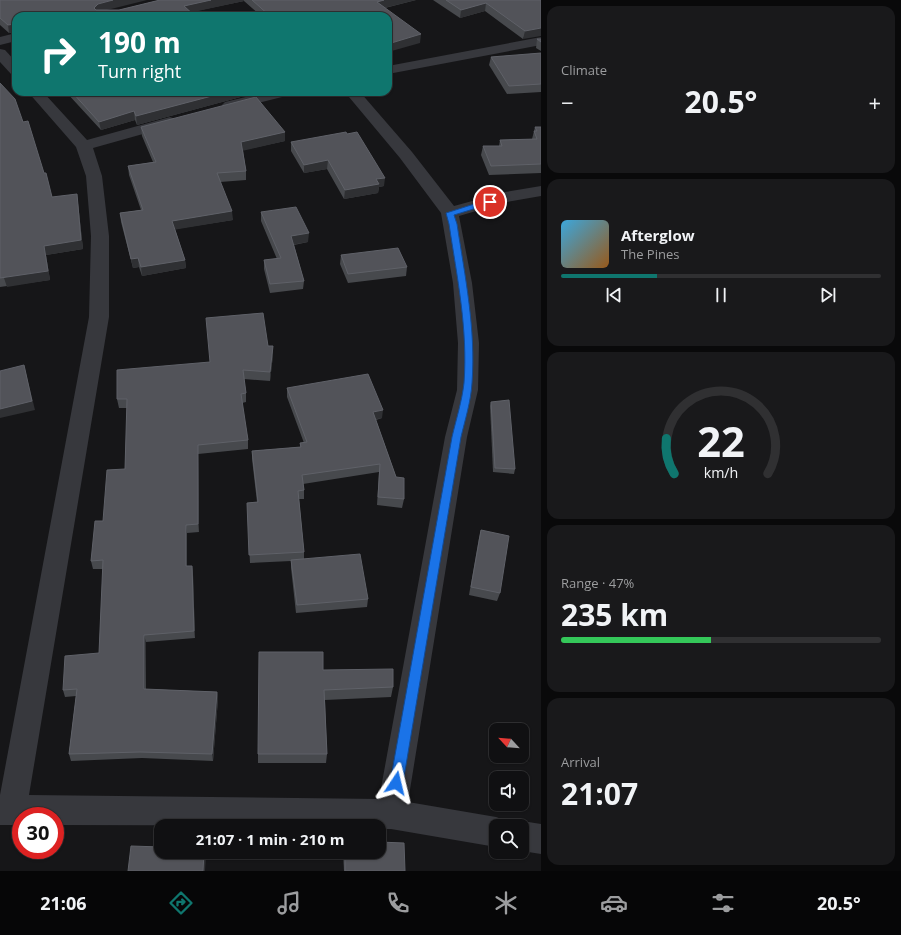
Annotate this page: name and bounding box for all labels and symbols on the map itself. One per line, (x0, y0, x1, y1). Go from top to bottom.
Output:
pin (473, 185, 507, 219)
north arrow (489, 723, 529, 763)
position arrow (375, 762, 417, 804)
speed limit sign: 30 (12, 807, 64, 859)

